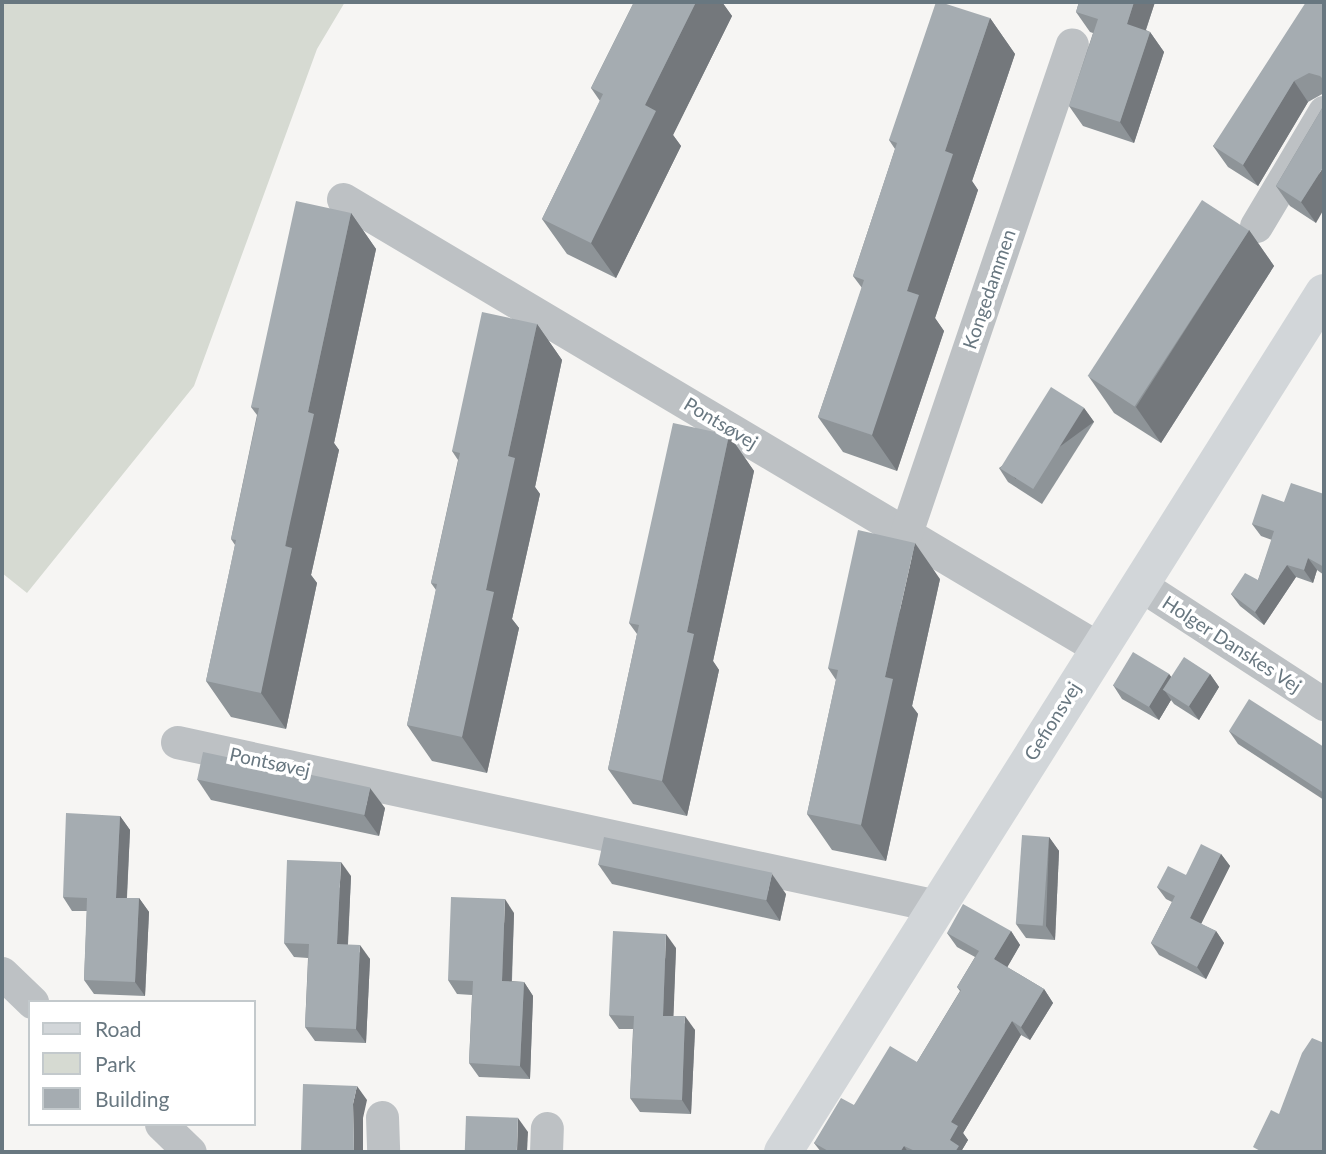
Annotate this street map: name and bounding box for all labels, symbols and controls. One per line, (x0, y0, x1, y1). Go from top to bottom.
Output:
street label: Kongedammen (958, 226, 1020, 352)
street label: Pontsøvej (680, 392, 762, 454)
street label: Holger Danskes Vej (1158, 590, 1306, 698)
street label: Gefionsvej (1019, 678, 1085, 764)
street label: Pontsøvej (228, 742, 312, 782)
legend (28, 1000, 256, 1126)
text: Road (95, 1016, 142, 1041)
text: Park (95, 1051, 136, 1076)
text: Building (95, 1086, 170, 1111)

